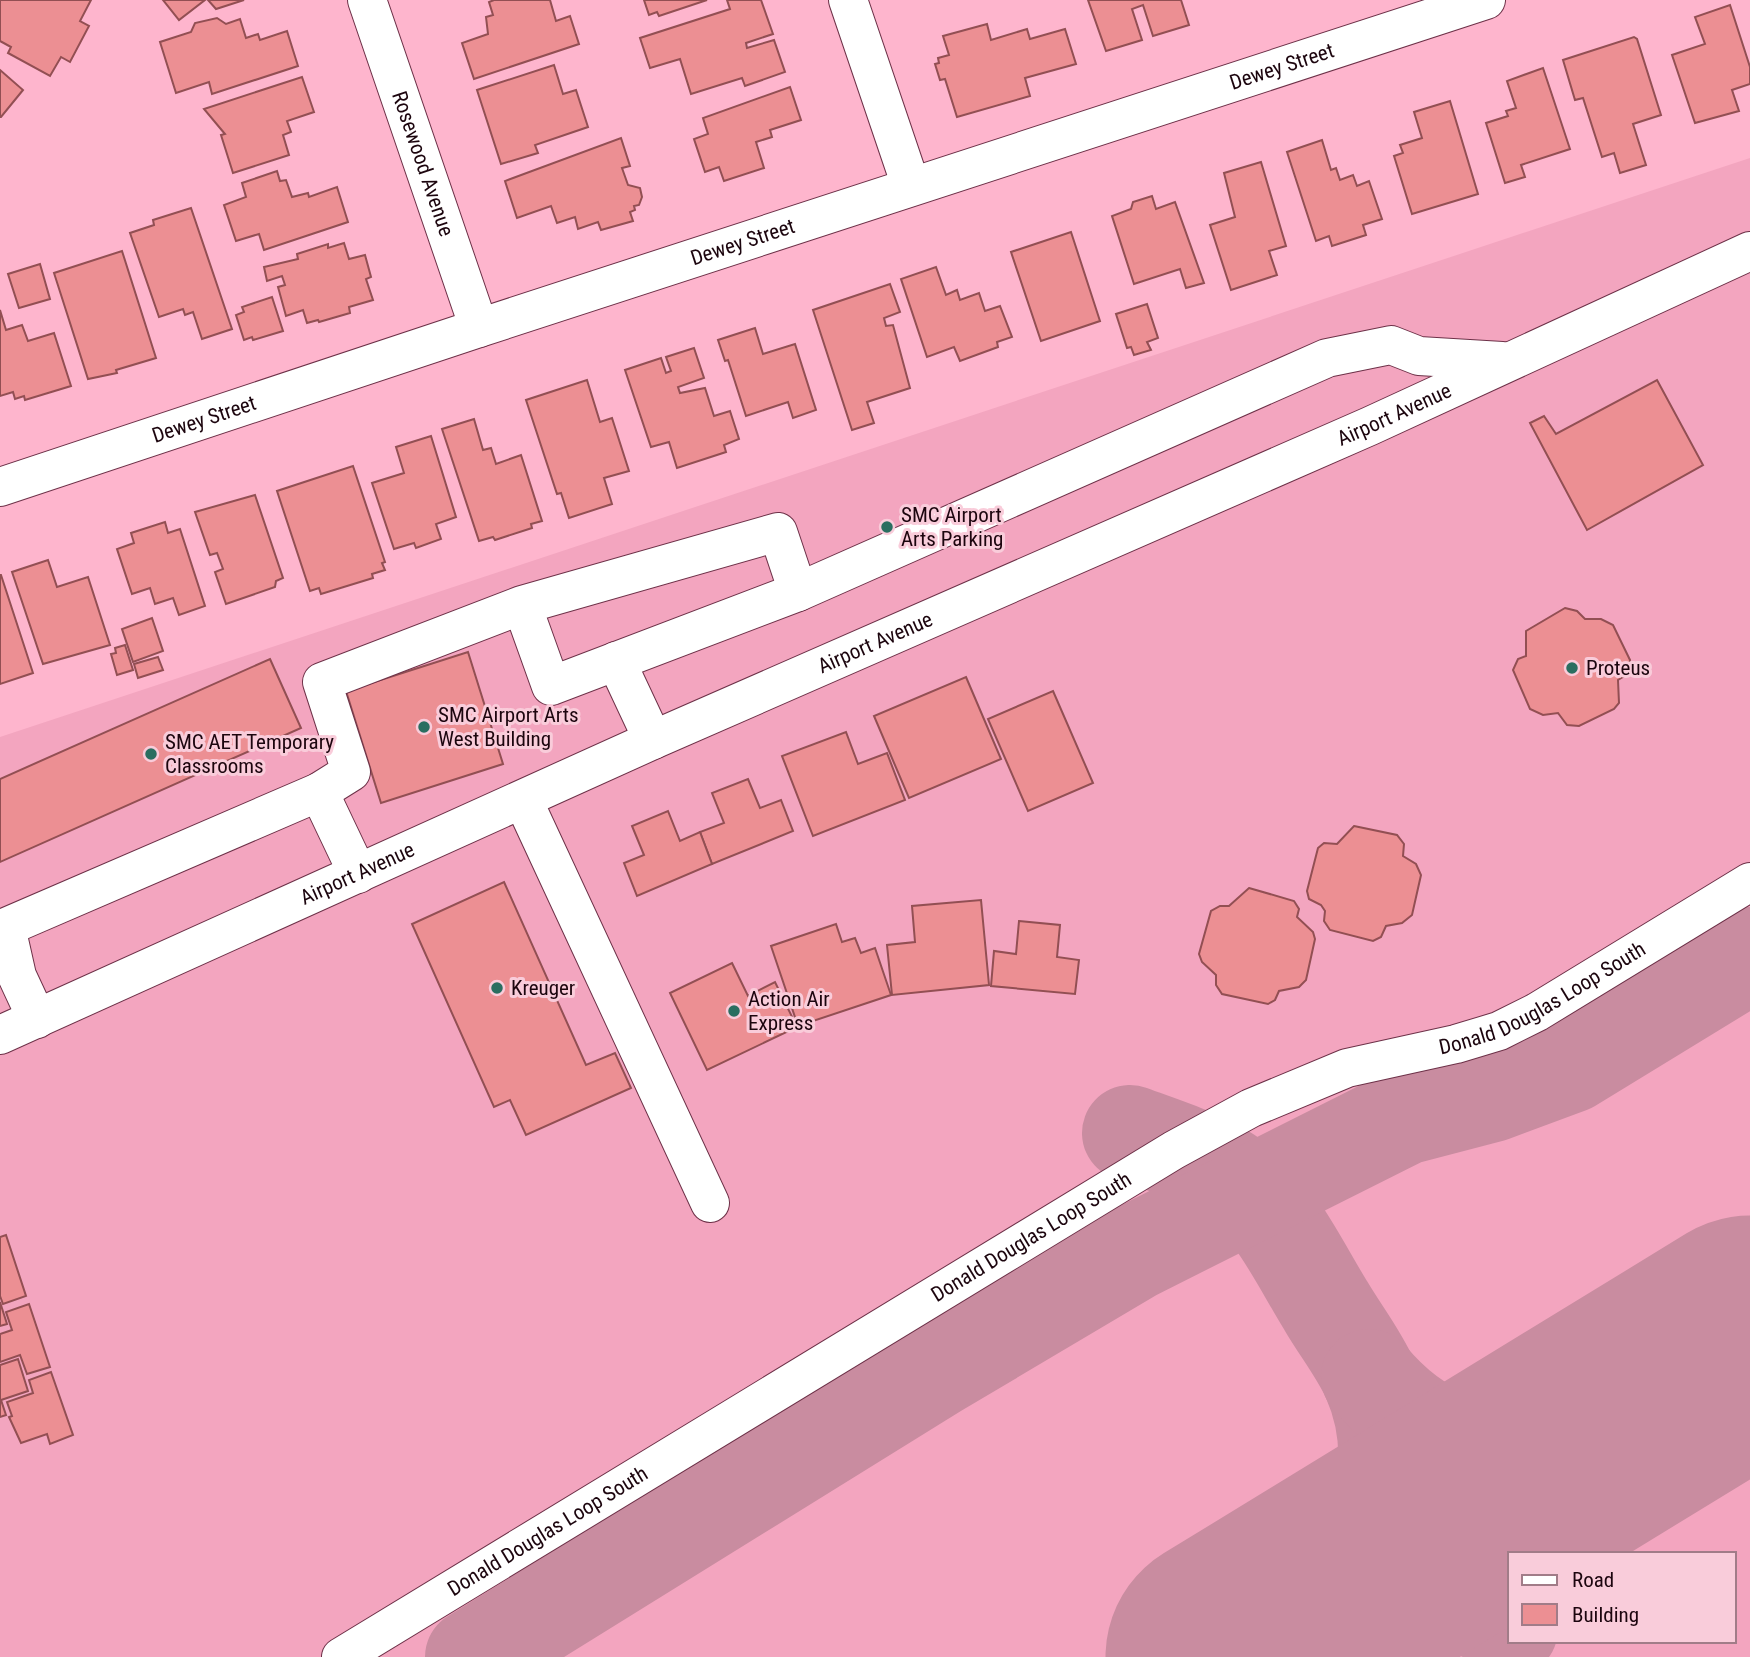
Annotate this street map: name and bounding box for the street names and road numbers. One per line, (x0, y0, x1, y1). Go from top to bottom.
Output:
street label: Dewey Street (1227, 38, 1337, 95)
street label: Rosewood Avenue (387, 88, 459, 239)
street label: Dewey Street (688, 214, 798, 270)
street label: Airport Avenue (1333, 378, 1455, 451)
street label: Dewey Street (149, 391, 259, 448)
street label: Airport Avenue (814, 607, 936, 678)
street label: Airport Avenue (296, 837, 418, 910)
street label: Donald Douglas Loop South (1437, 937, 1650, 1059)
street label: Donald Douglas Loop South (927, 1167, 1135, 1307)
street label: Donald Douglas Loop South (443, 1461, 652, 1601)

